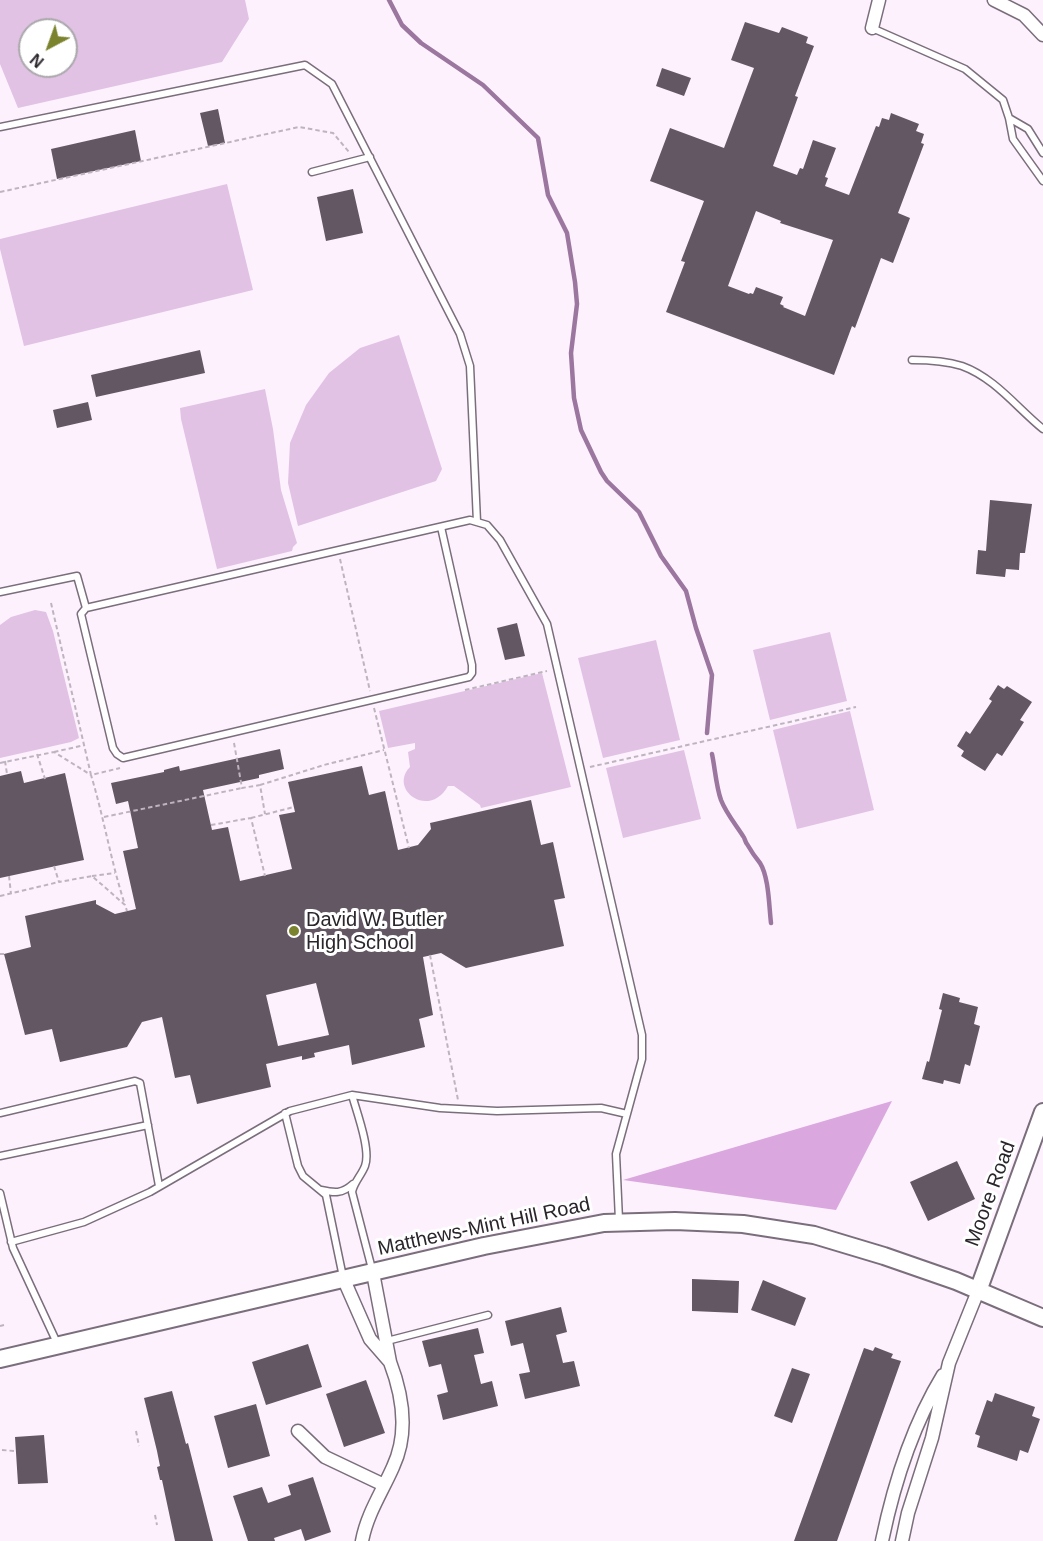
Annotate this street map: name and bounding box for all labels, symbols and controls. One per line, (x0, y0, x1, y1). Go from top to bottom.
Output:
north arrow (18, 18, 78, 78)
text: N (27, 50, 47, 71)
place label: David W. Butler High School (306, 908, 444, 955)
marker: David W. Butler High School (287, 924, 301, 938)
street label: Moore Road (961, 1138, 1021, 1250)
street label: Matthews-Mint Hill Road (376, 1193, 592, 1261)

